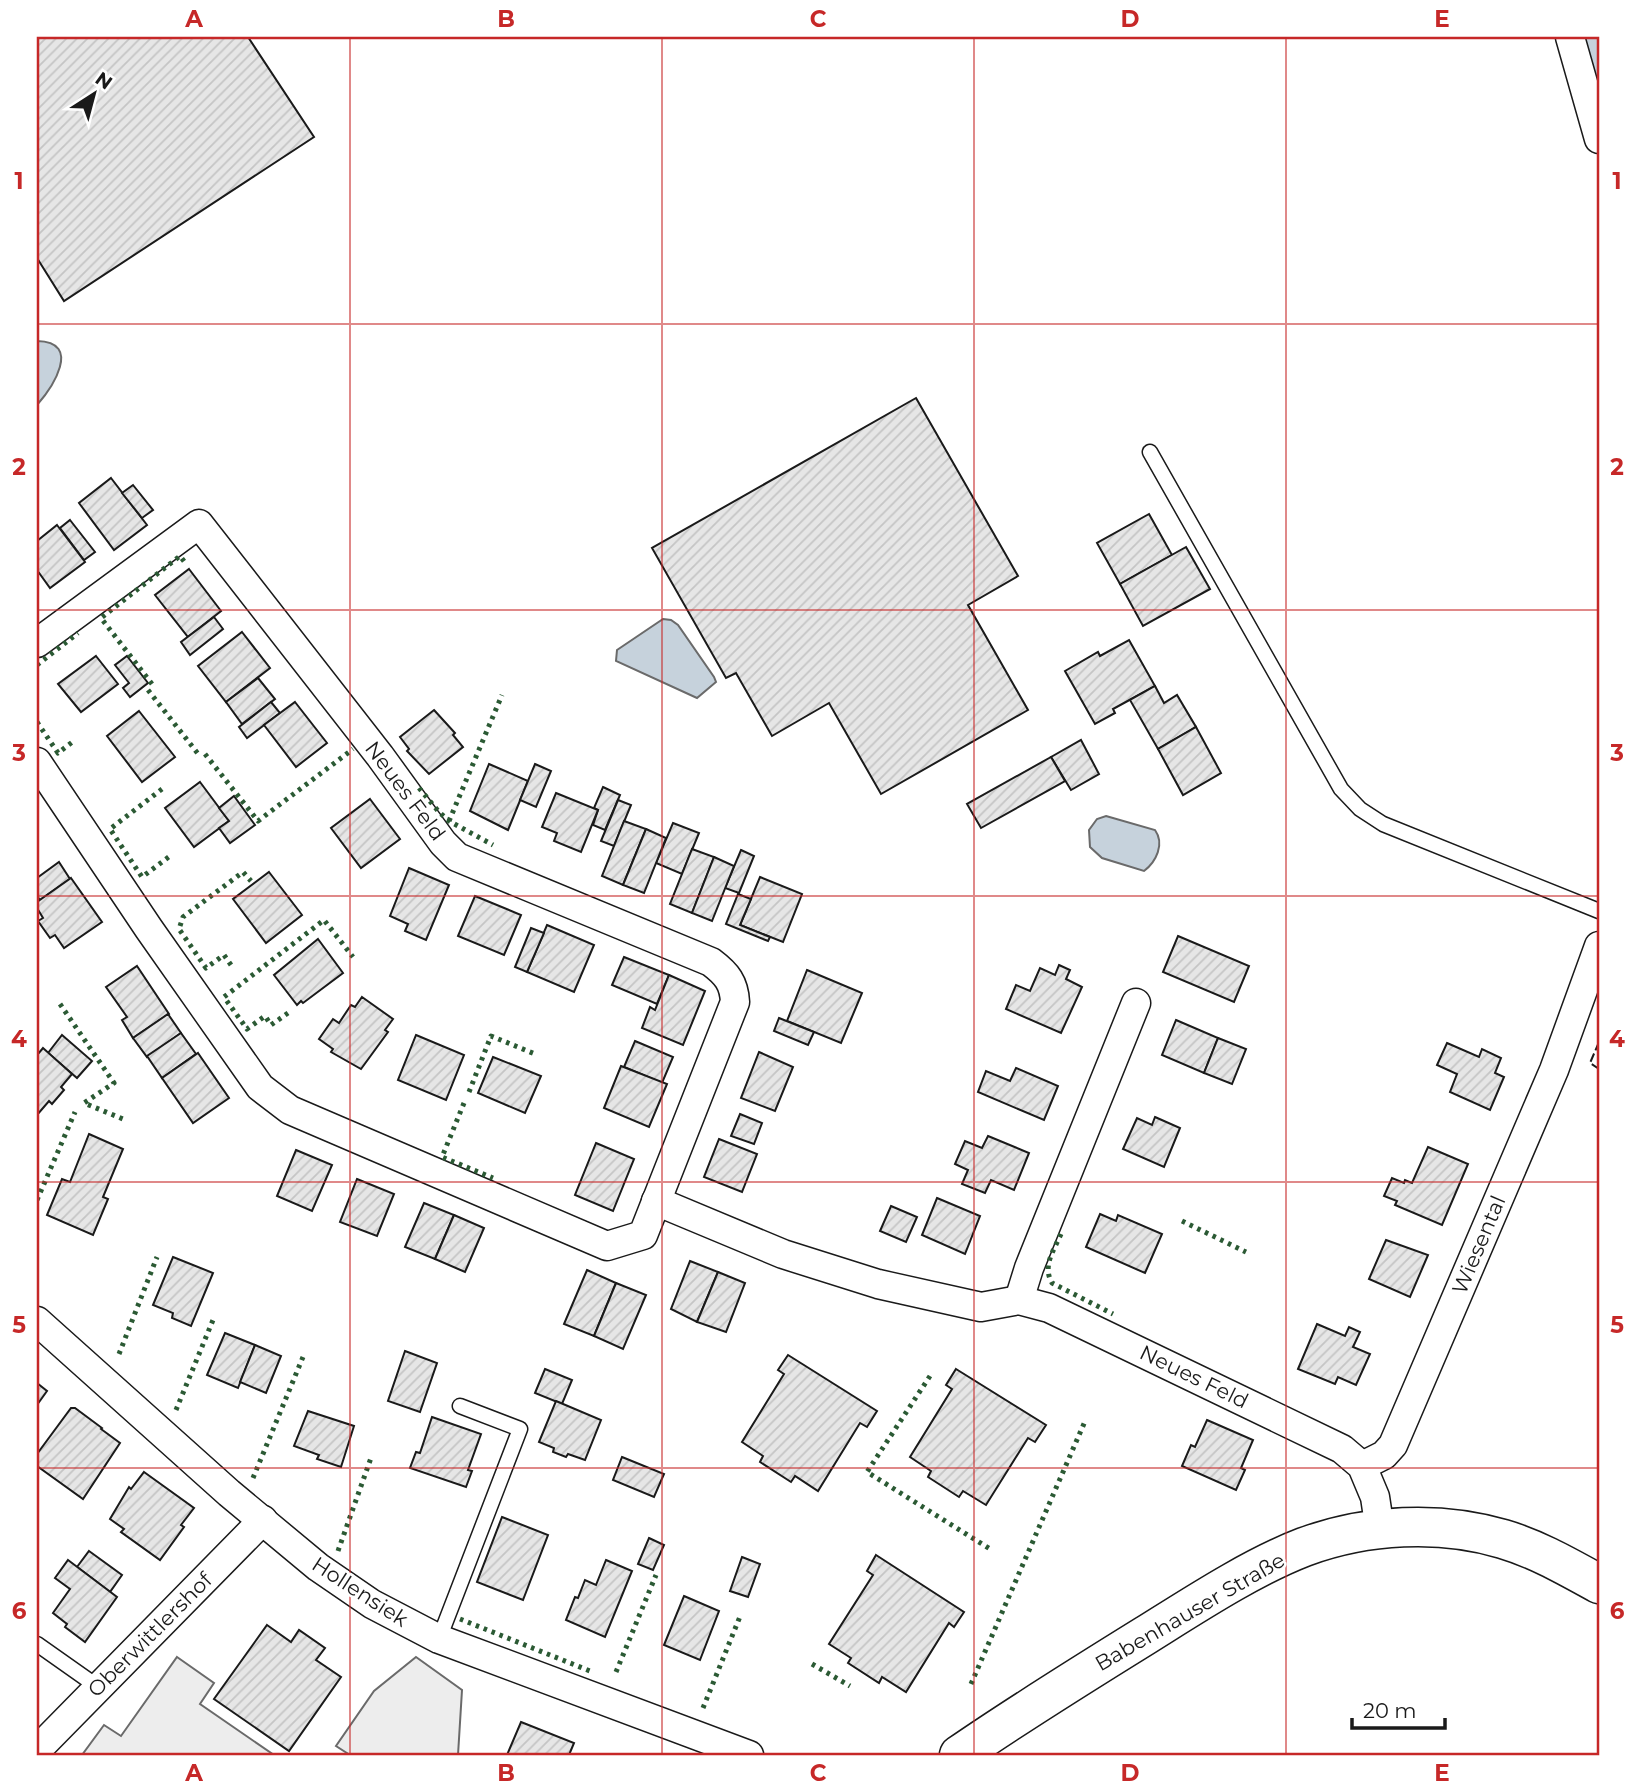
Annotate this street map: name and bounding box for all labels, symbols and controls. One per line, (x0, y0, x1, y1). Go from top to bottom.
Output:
text: A (184, 5, 203, 33)
text: B (497, 5, 515, 33)
text: C (810, 5, 827, 33)
text: D (1121, 5, 1140, 33)
text: E (1434, 5, 1450, 33)
north arrow (60, 60, 130, 130)
text: N (91, 67, 117, 94)
text: 1 (14, 167, 24, 195)
text: 1 (1612, 167, 1622, 195)
text: 2 (12, 453, 26, 481)
text: 2 (1610, 453, 1624, 481)
street label: Neues Feld (360, 736, 451, 845)
text: 3 (11, 739, 26, 767)
text: 3 (1609, 739, 1624, 767)
text: 4 (11, 1025, 27, 1053)
text: 4 (1609, 1025, 1625, 1053)
street label: Wiesental (1447, 1192, 1510, 1298)
text: 5 (12, 1311, 26, 1339)
text: 5 (1610, 1311, 1624, 1339)
street label: Neues Feld (1136, 1339, 1253, 1414)
street label: Babenhauser Straße (1090, 1547, 1289, 1676)
street label: Hollensiek (308, 1551, 413, 1632)
street label: Oberwittlershof (82, 1567, 218, 1702)
text: 6 (12, 1597, 27, 1625)
text: 6 (1610, 1597, 1625, 1625)
scale bar (1352, 1687, 1445, 1731)
text: 20 m (1363, 1698, 1417, 1723)
text: A (184, 1759, 203, 1787)
text: B (497, 1759, 515, 1787)
text: C (810, 1759, 827, 1787)
text: D (1121, 1759, 1140, 1787)
text: E (1434, 1759, 1450, 1787)

